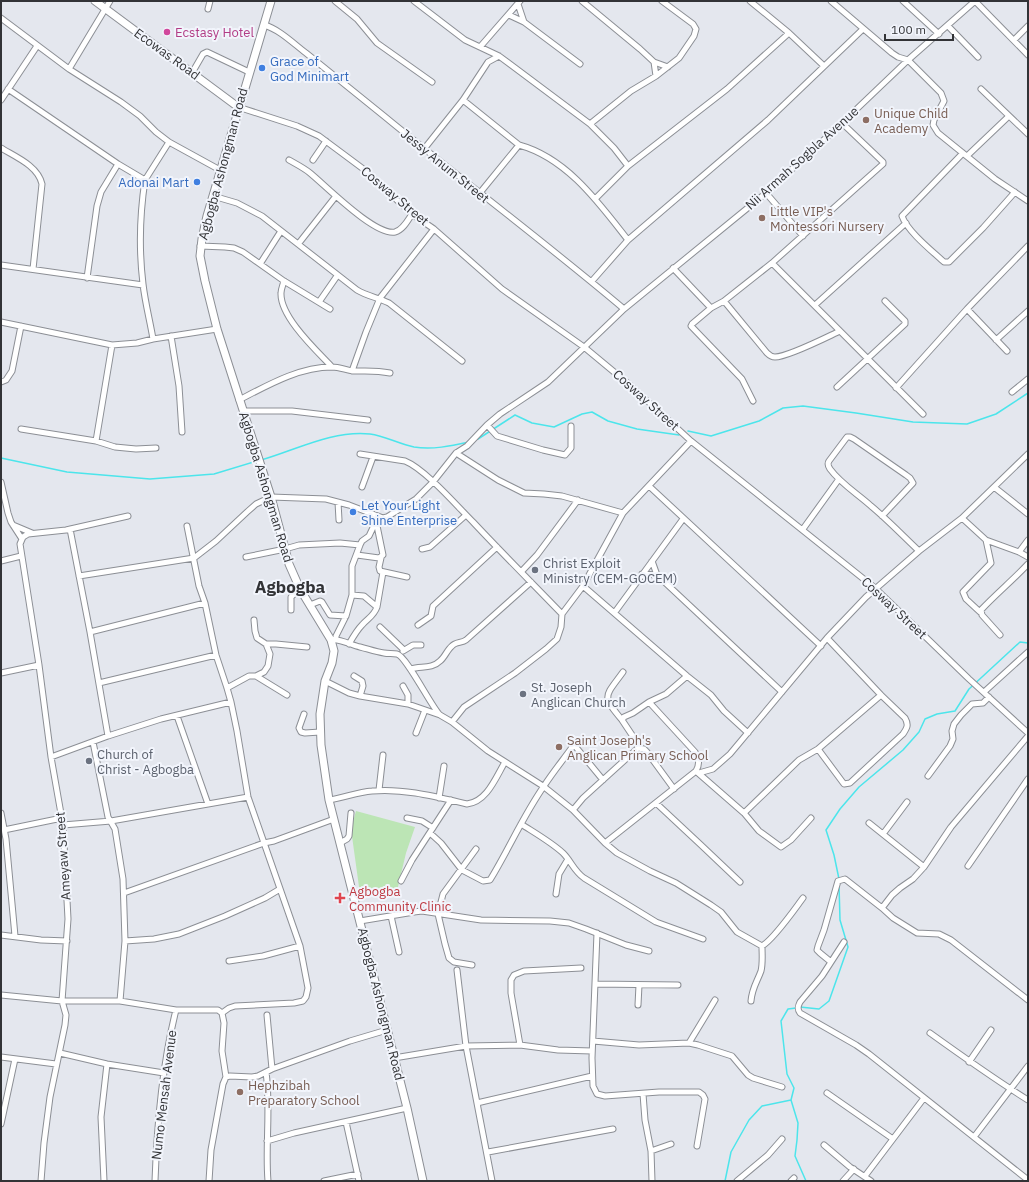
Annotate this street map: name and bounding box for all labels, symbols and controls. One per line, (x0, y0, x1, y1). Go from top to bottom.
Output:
scale bar (885, 16, 953, 42)
text: 100 m (891, 22, 926, 37)
street label: Ecowas Road (131, 24, 203, 84)
place label: Ecstasy Hotel (175, 24, 255, 41)
marker: Ecstasy Hotel (162, 27, 172, 37)
place label: Grace of God Minimart (270, 53, 349, 85)
marker: Grace of God Minimart (257, 63, 267, 73)
street label: Agbogba Ashongman Road (195, 86, 251, 242)
street label: Nii Armah Sogbla Avenue (742, 103, 862, 213)
place label: Unique Child Academy (874, 105, 948, 137)
marker: Unique Child Academy (861, 115, 871, 125)
street label: Jessy Anum Street (397, 125, 493, 207)
street label: Cosway Street (358, 163, 432, 229)
place label: Adonai Mart (118, 174, 189, 191)
marker: Adonai Mart (192, 177, 202, 187)
place label: Little VIP's Montessori Nursery (770, 203, 885, 235)
marker: Little VIP's Montessori Nursery (757, 213, 767, 223)
street label: Cosway Street (609, 366, 683, 434)
street label: Agbogba Ashongman Road (235, 410, 297, 564)
place label: Let Your Light Shine Enterprise (361, 497, 457, 529)
marker: Let Your Light Shine Enterprise (348, 507, 358, 517)
place label: Christ Exploit Ministry (CEM-GOCEM) (543, 555, 677, 587)
marker: Christ Exploit Ministry (CEM-GOCEM) (530, 565, 540, 575)
street label: Cosway Street (858, 573, 930, 643)
district label: Agbogba (255, 576, 325, 598)
place label: St. Joseph Anglican Church (531, 679, 626, 711)
marker: St. Joseph Anglican Church (518, 689, 528, 699)
place label: Saint Joseph's Anglican Primary School (567, 732, 709, 764)
marker: Saint Joseph's Anglican Primary School (554, 742, 564, 752)
place label: Church of Christ - Agbogba (97, 746, 194, 778)
marker: Church of Christ - Agbogba (84, 756, 94, 766)
street label: Ameyaw Street (51, 811, 75, 901)
place label: Agbogba Community Clinic (349, 883, 452, 915)
marker: Agbogba Community Clinic (334, 892, 346, 904)
street label: Agbogba Ashongman Road (354, 926, 408, 1082)
street label: Numo Mensah Avenue (148, 1029, 180, 1161)
place label: Hephzibah Preparatory School (248, 1077, 360, 1109)
marker: Hephzibah Preparatory School (235, 1087, 245, 1097)

